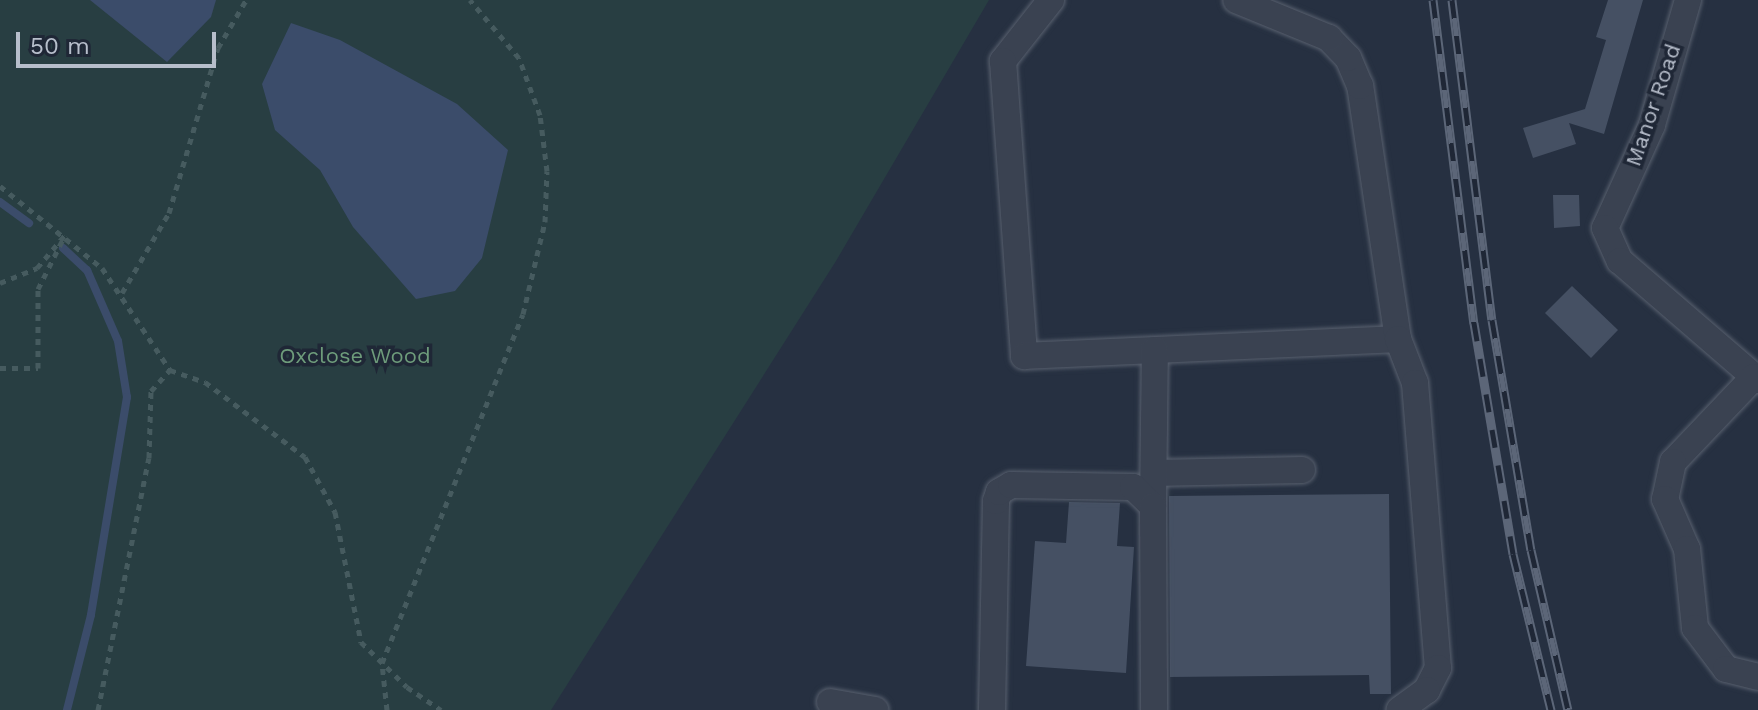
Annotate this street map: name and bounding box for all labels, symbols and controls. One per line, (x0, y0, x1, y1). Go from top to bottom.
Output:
scale bar (20, 16, 220, 66)
text: 50 m (30, 32, 90, 60)
street label: Manor Road (1620, 40, 1686, 170)
park label: Oxclose Wood (279, 343, 431, 369)

